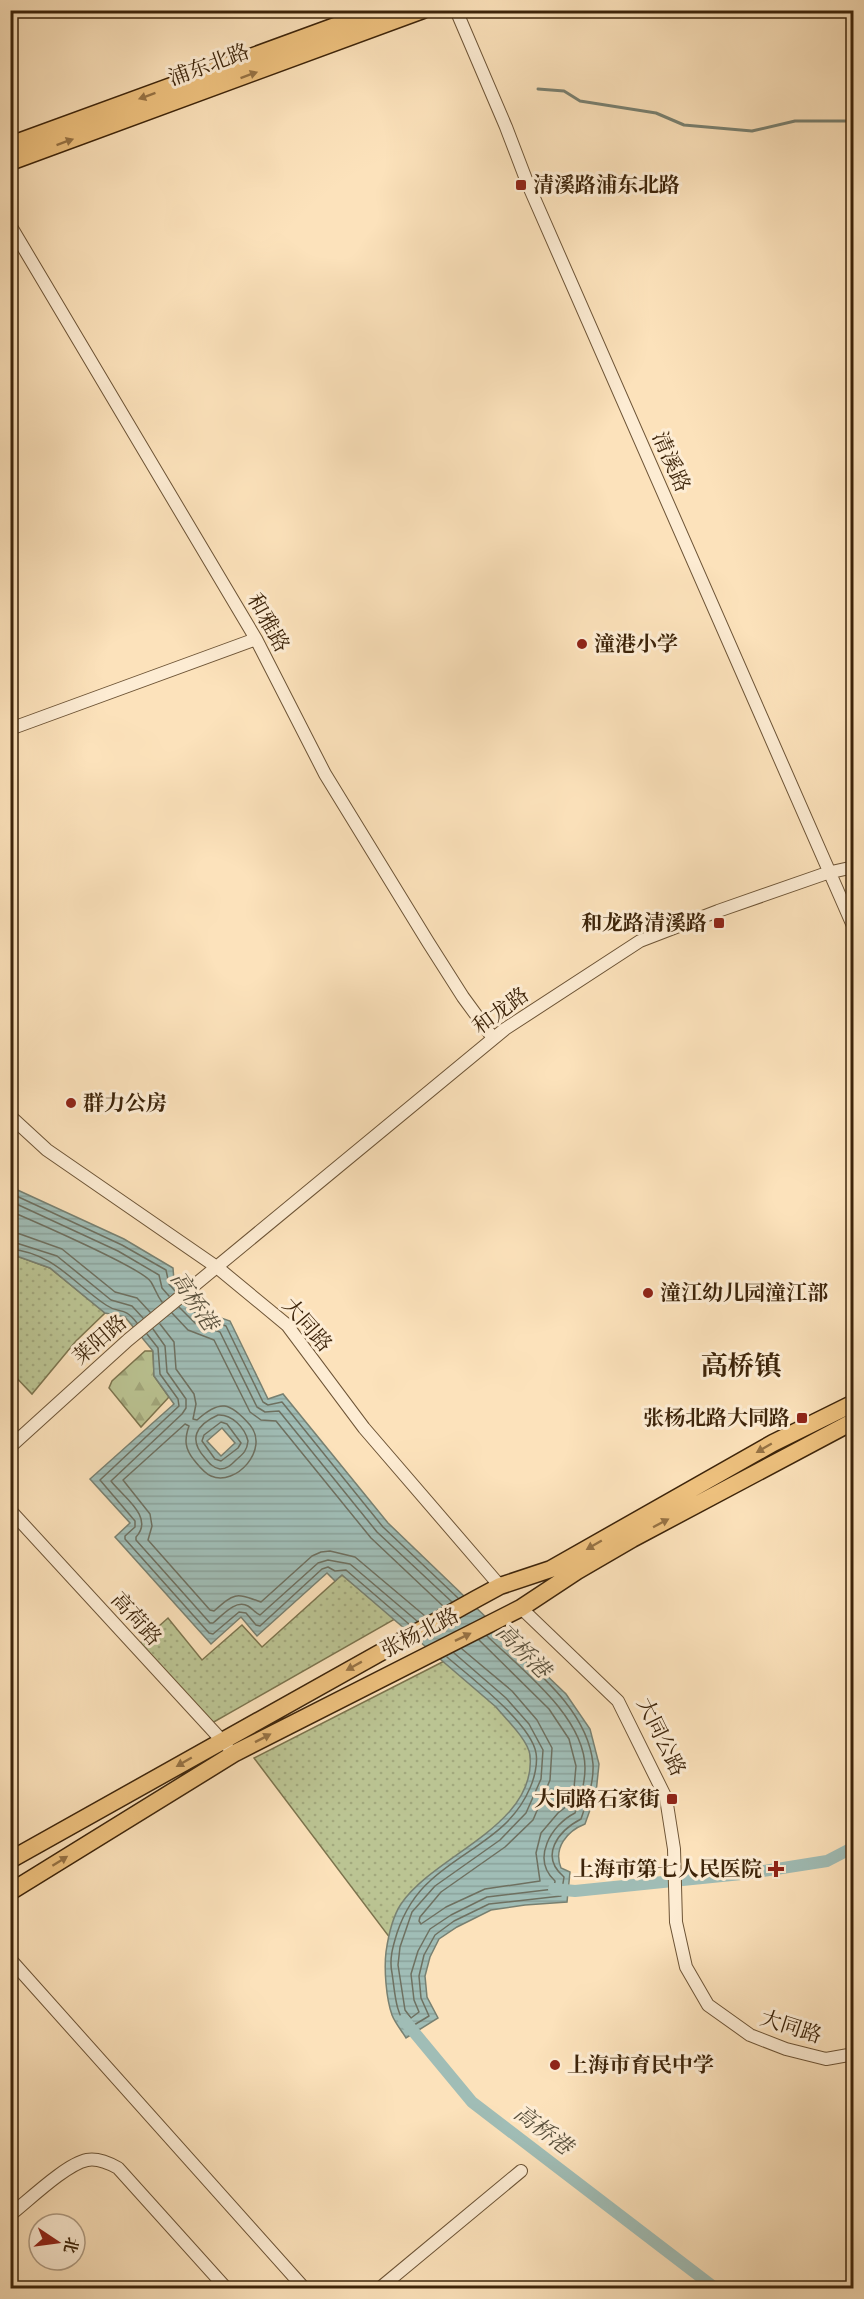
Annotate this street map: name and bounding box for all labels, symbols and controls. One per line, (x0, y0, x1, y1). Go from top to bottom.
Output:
street label: 浦东北路 (165, 37, 253, 93)
one-way arrow (240, 70, 258, 80)
one-way arrow (138, 91, 156, 101)
one-way arrow (57, 136, 75, 146)
place label: 清溪路浦东北路 (533, 171, 680, 200)
marker: 清溪路浦东北路 (514, 178, 528, 192)
street label: 清溪路 (645, 427, 697, 497)
street label: 和雅路 (240, 588, 296, 658)
place label: 潼港小学 (594, 630, 678, 659)
marker: 潼港小学 (575, 637, 589, 651)
place label: 和龙路清溪路 (581, 909, 707, 938)
marker: 和龙路清溪路 (712, 916, 726, 930)
street label: 和龙路 (467, 981, 535, 1041)
place label: 群力公房 (83, 1089, 167, 1118)
marker: 群力公房 (64, 1096, 78, 1110)
water label: 高桥港 (163, 1265, 227, 1339)
place label: 潼江幼儿园潼江部 (660, 1279, 828, 1308)
marker: 潼江幼儿园潼江部 (641, 1286, 655, 1300)
street label: 大同路 (275, 1292, 339, 1358)
street label: 莱阳路 (67, 1308, 133, 1372)
district label: 高桥镇 (701, 1348, 782, 1385)
place label: 张杨北路大同路 (643, 1404, 790, 1433)
marker: 张杨北路大同路 (795, 1411, 809, 1425)
one-way arrow (755, 1443, 772, 1453)
one-way arrow (653, 1518, 670, 1528)
one-way arrow (586, 1539, 602, 1550)
street label: 高荷路 (104, 1586, 168, 1652)
street label: 张杨北路 (376, 1601, 464, 1665)
water label: 高桥港 (489, 1617, 559, 1687)
one-way arrow (455, 1632, 472, 1641)
one-way arrow (345, 1661, 362, 1671)
street label: 大同公路 (630, 1693, 692, 1781)
one-way arrow (254, 1734, 272, 1744)
one-way arrow (175, 1756, 192, 1766)
place label: 大同路石家街 (534, 1785, 660, 1814)
marker: 大同路石家街 (665, 1792, 679, 1806)
one-way arrow (52, 1855, 68, 1866)
place label: 上海市第七人民医院 (573, 1855, 762, 1884)
marker: 上海市第七人民医院 (767, 1860, 785, 1878)
street label: 大同路 (757, 2003, 825, 2051)
place label: 上海市育民中学 (567, 2051, 714, 2080)
marker: 上海市育民中学 (548, 2058, 562, 2072)
water label: 高桥港 (508, 2098, 581, 2164)
north arrow (27, 2212, 87, 2272)
text: 北 (58, 2235, 83, 2255)

